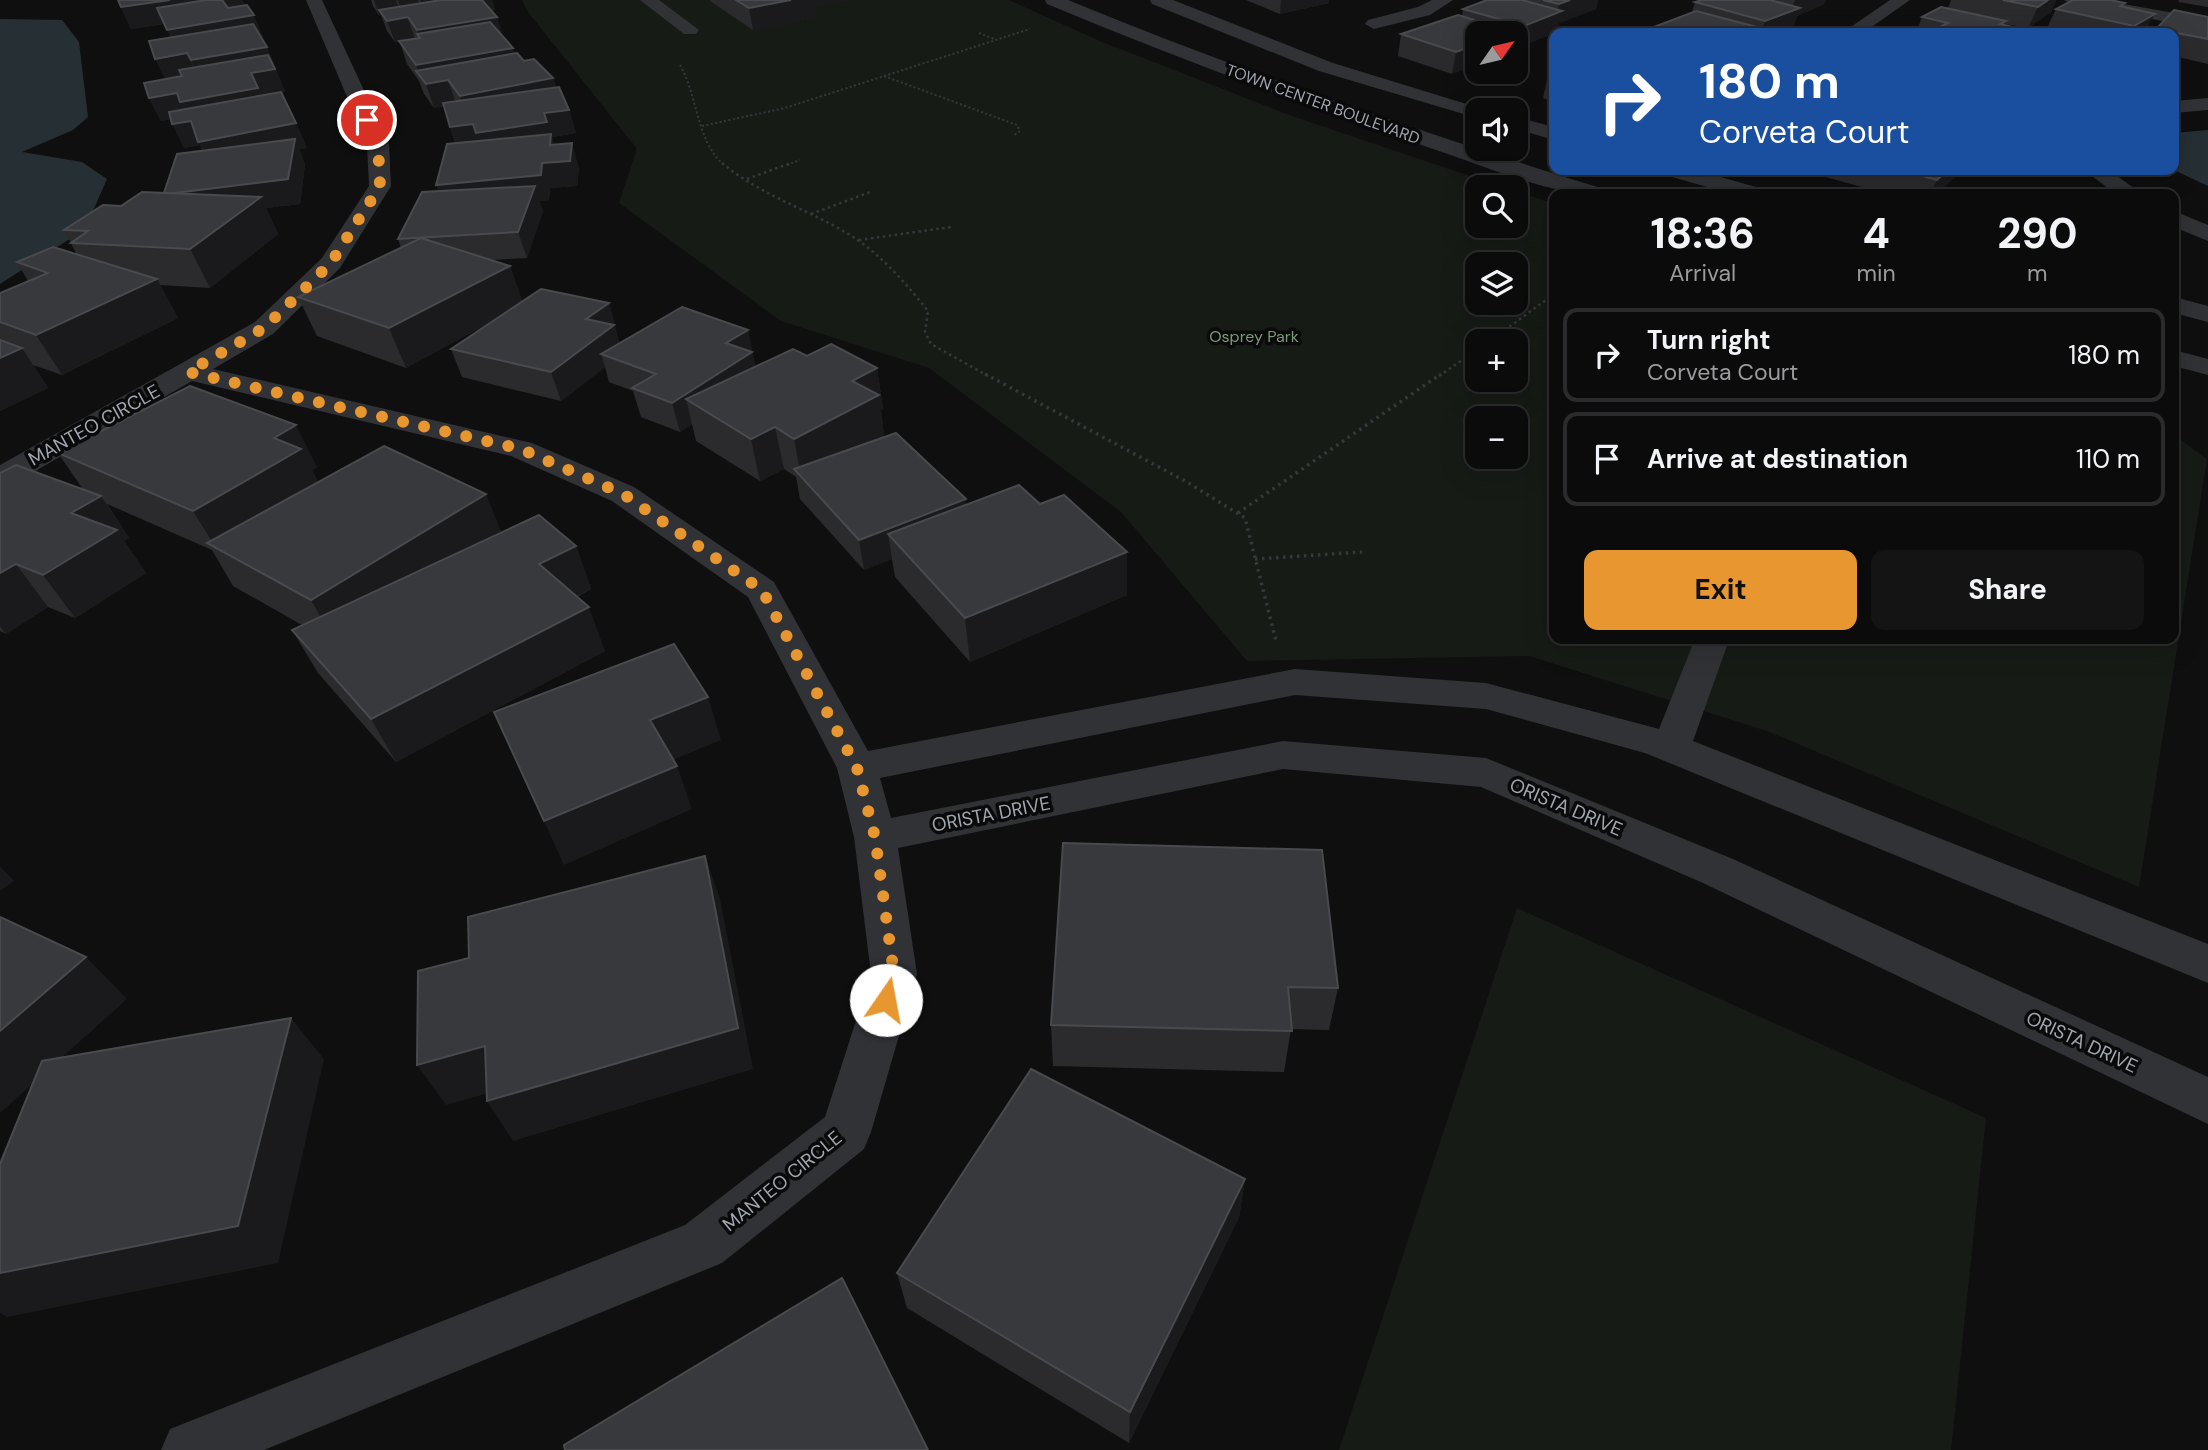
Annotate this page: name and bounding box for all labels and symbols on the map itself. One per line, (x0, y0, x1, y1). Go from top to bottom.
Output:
north arrow (1465, 21, 1528, 84)
street label: TOWN CENTER BOULEVARD (1223, 59, 1423, 149)
pin (337, 90, 397, 150)
park label: Osprey Park (1209, 326, 1299, 347)
street label: MANTEO CIRCLE (24, 379, 164, 471)
street label: ORISTA DRIVE (1506, 772, 1626, 842)
street label: ORISTA DRIVE (930, 790, 1052, 838)
position arrow (849, 963, 923, 1037)
street label: ORISTA DRIVE (2022, 1005, 2142, 1079)
street label: MANTEO CIRCLE (717, 1125, 847, 1237)

